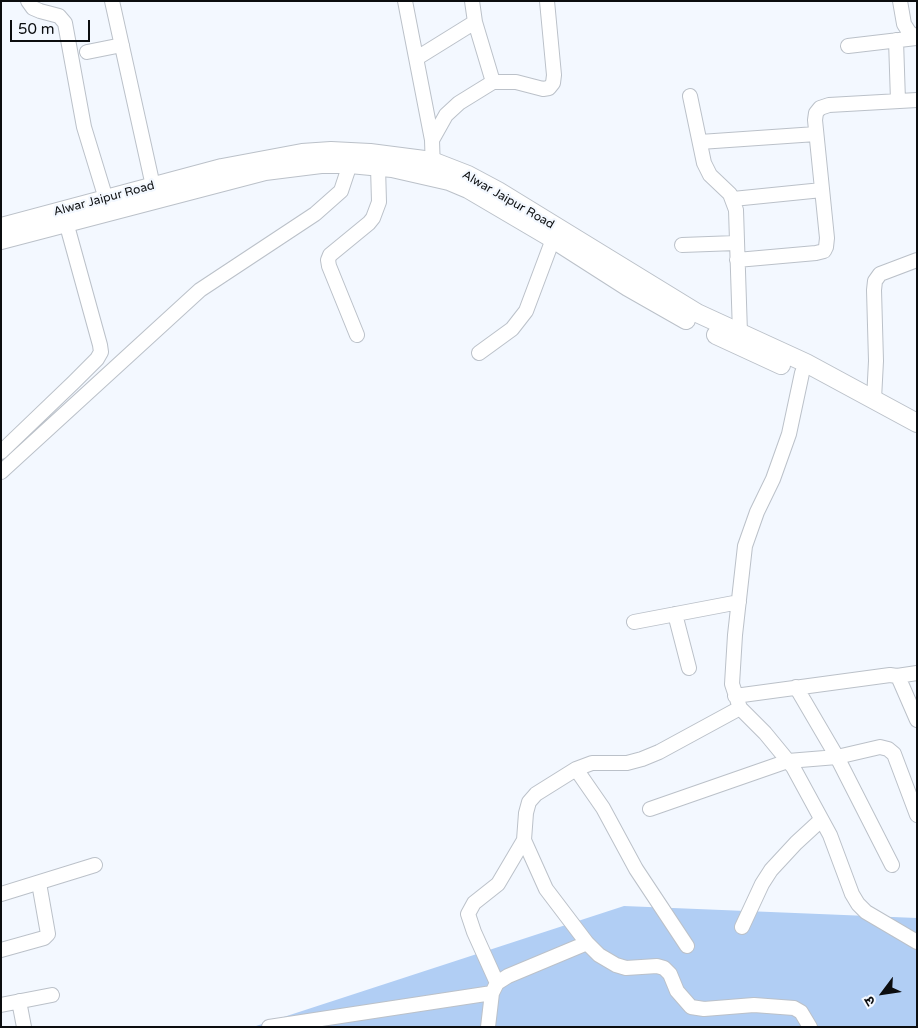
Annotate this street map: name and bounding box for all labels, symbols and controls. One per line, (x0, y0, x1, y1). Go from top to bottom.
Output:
scale bar (12, 10, 92, 42)
text: 50 m (18, 20, 55, 38)
street label: Alwar Jaipur Road (459, 168, 557, 232)
street label: Alwar Jaipur Road (52, 179, 156, 219)
north arrow (858, 968, 908, 1018)
text: उ (860, 993, 879, 1009)

